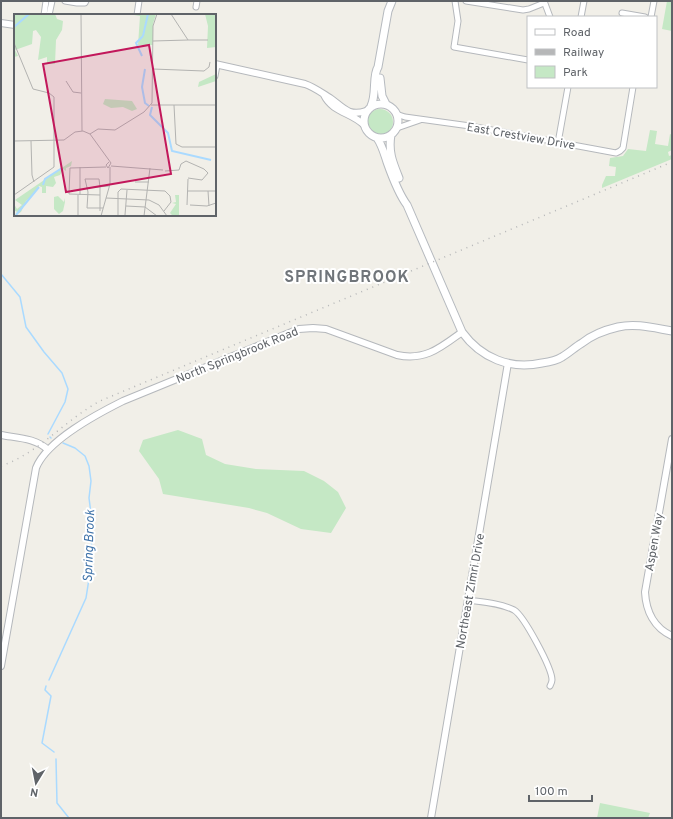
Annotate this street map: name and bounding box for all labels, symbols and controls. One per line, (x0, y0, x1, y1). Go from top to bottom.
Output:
inset map (14, 14, 216, 216)
legend (527, 16, 657, 88)
text: Road (563, 25, 591, 41)
text: Railway (563, 45, 604, 61)
text: Park (563, 65, 588, 81)
street label: East Crestview Drive (465, 120, 576, 154)
district label: SPRINGBROOK (284, 268, 410, 288)
street label: North Springbrook Road (174, 324, 301, 388)
water label: Spring Brook (81, 509, 99, 583)
street label: Aspen Way (642, 512, 668, 573)
street label: Northeast Zimri Drive (453, 532, 489, 650)
north arrow (16, 763, 56, 803)
scale bar (529, 777, 592, 803)
text: N (29, 784, 40, 799)
text: 100 m (535, 784, 568, 800)

